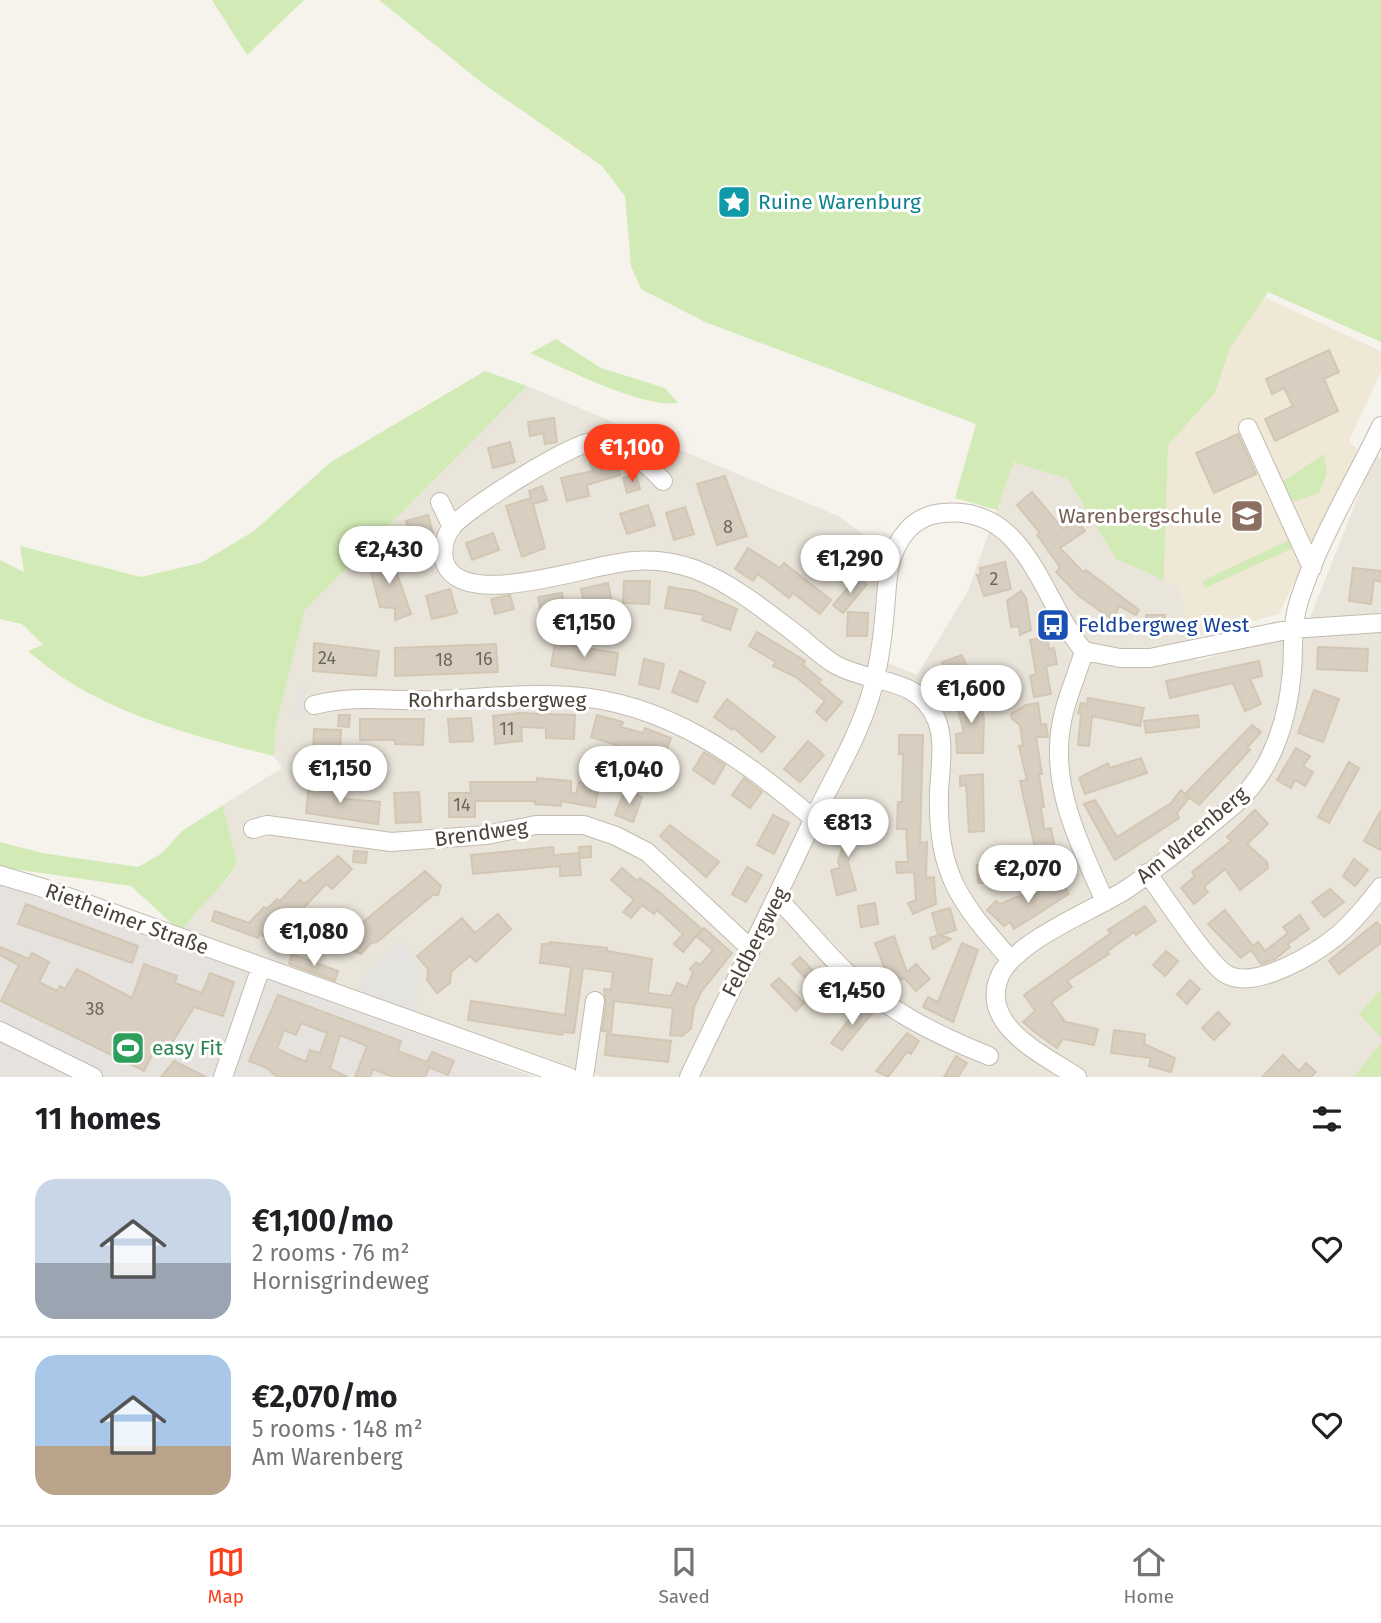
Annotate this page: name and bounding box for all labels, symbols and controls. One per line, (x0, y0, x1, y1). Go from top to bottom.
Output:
place icon: Ruine Warenburg (715, 183, 753, 221)
place label: Ruine Warenburg (758, 189, 921, 215)
pin: €1,100 (575, 424, 689, 484)
text: €1,100 (600, 433, 664, 461)
school or university icon: Warenbergschule (1228, 497, 1266, 535)
place label: Warenbergschule (1058, 503, 1222, 529)
house number: 8 (723, 516, 733, 538)
pin: €2,430 (332, 526, 446, 586)
text: €2,430 (355, 535, 423, 563)
pin: €1,290 (793, 536, 907, 595)
text: €1,290 (816, 544, 884, 572)
house number: 2 (990, 568, 999, 590)
pin: €1,150 (527, 600, 641, 659)
bus stop icon: Feldbergweg West (1034, 606, 1072, 644)
text: €1,150 (552, 608, 616, 636)
place label: Feldbergweg West (1078, 612, 1250, 638)
house number: 24 (318, 647, 336, 669)
house number: 16 (475, 648, 493, 670)
house number: 18 (435, 649, 453, 671)
pin: €1,600 (914, 666, 1028, 725)
text: €1,600 (937, 674, 1005, 702)
street label: Rohrhardsbergweg (408, 687, 586, 713)
house number: 11 (499, 718, 515, 740)
pin: €1,150 (283, 746, 397, 805)
pin: €1,040 (572, 746, 686, 806)
text: €1,150 (308, 754, 372, 782)
text: €1,040 (595, 755, 663, 783)
street label: Am Warenberg (1131, 781, 1253, 889)
house number: 14 (453, 794, 471, 816)
pin: €813 (807, 800, 889, 859)
text: €813 (824, 808, 872, 836)
street label: Brendweg (433, 814, 529, 852)
pin: €2,070 (971, 846, 1085, 905)
text: €2,070 (994, 854, 1062, 882)
street label: Rietheimer Straße (42, 877, 212, 961)
street label: Feldbergweg (716, 883, 794, 1001)
pin: €1,080 (257, 908, 371, 968)
text: €1,080 (279, 917, 349, 945)
pin: €1,450 (795, 968, 909, 1027)
text: €1,450 (818, 976, 886, 1004)
house number: 38 (86, 998, 105, 1020)
sports icon: easy Fit (109, 1029, 147, 1067)
place label: easy Fit (152, 1035, 223, 1061)
icon: filters (1308, 1100, 1346, 1138)
text: 11 homes (35, 1101, 161, 1137)
text: €1,100/mo (252, 1203, 394, 1239)
icon: home (91, 1207, 175, 1291)
icon: heart (1308, 1230, 1346, 1268)
text: 2 rooms · 76 m² (252, 1239, 410, 1267)
text: Hornisgrindeweg (252, 1267, 429, 1295)
text: €2,070/mo (252, 1379, 398, 1415)
icon: home (91, 1383, 175, 1467)
icon: heart (1308, 1406, 1346, 1444)
text: 5 rooms · 148 m² (252, 1415, 423, 1443)
text: Am Warenberg (252, 1443, 403, 1471)
tab: Map (207, 1543, 245, 1608)
tab: Saved (658, 1543, 710, 1608)
tab: Home (1124, 1543, 1174, 1608)

